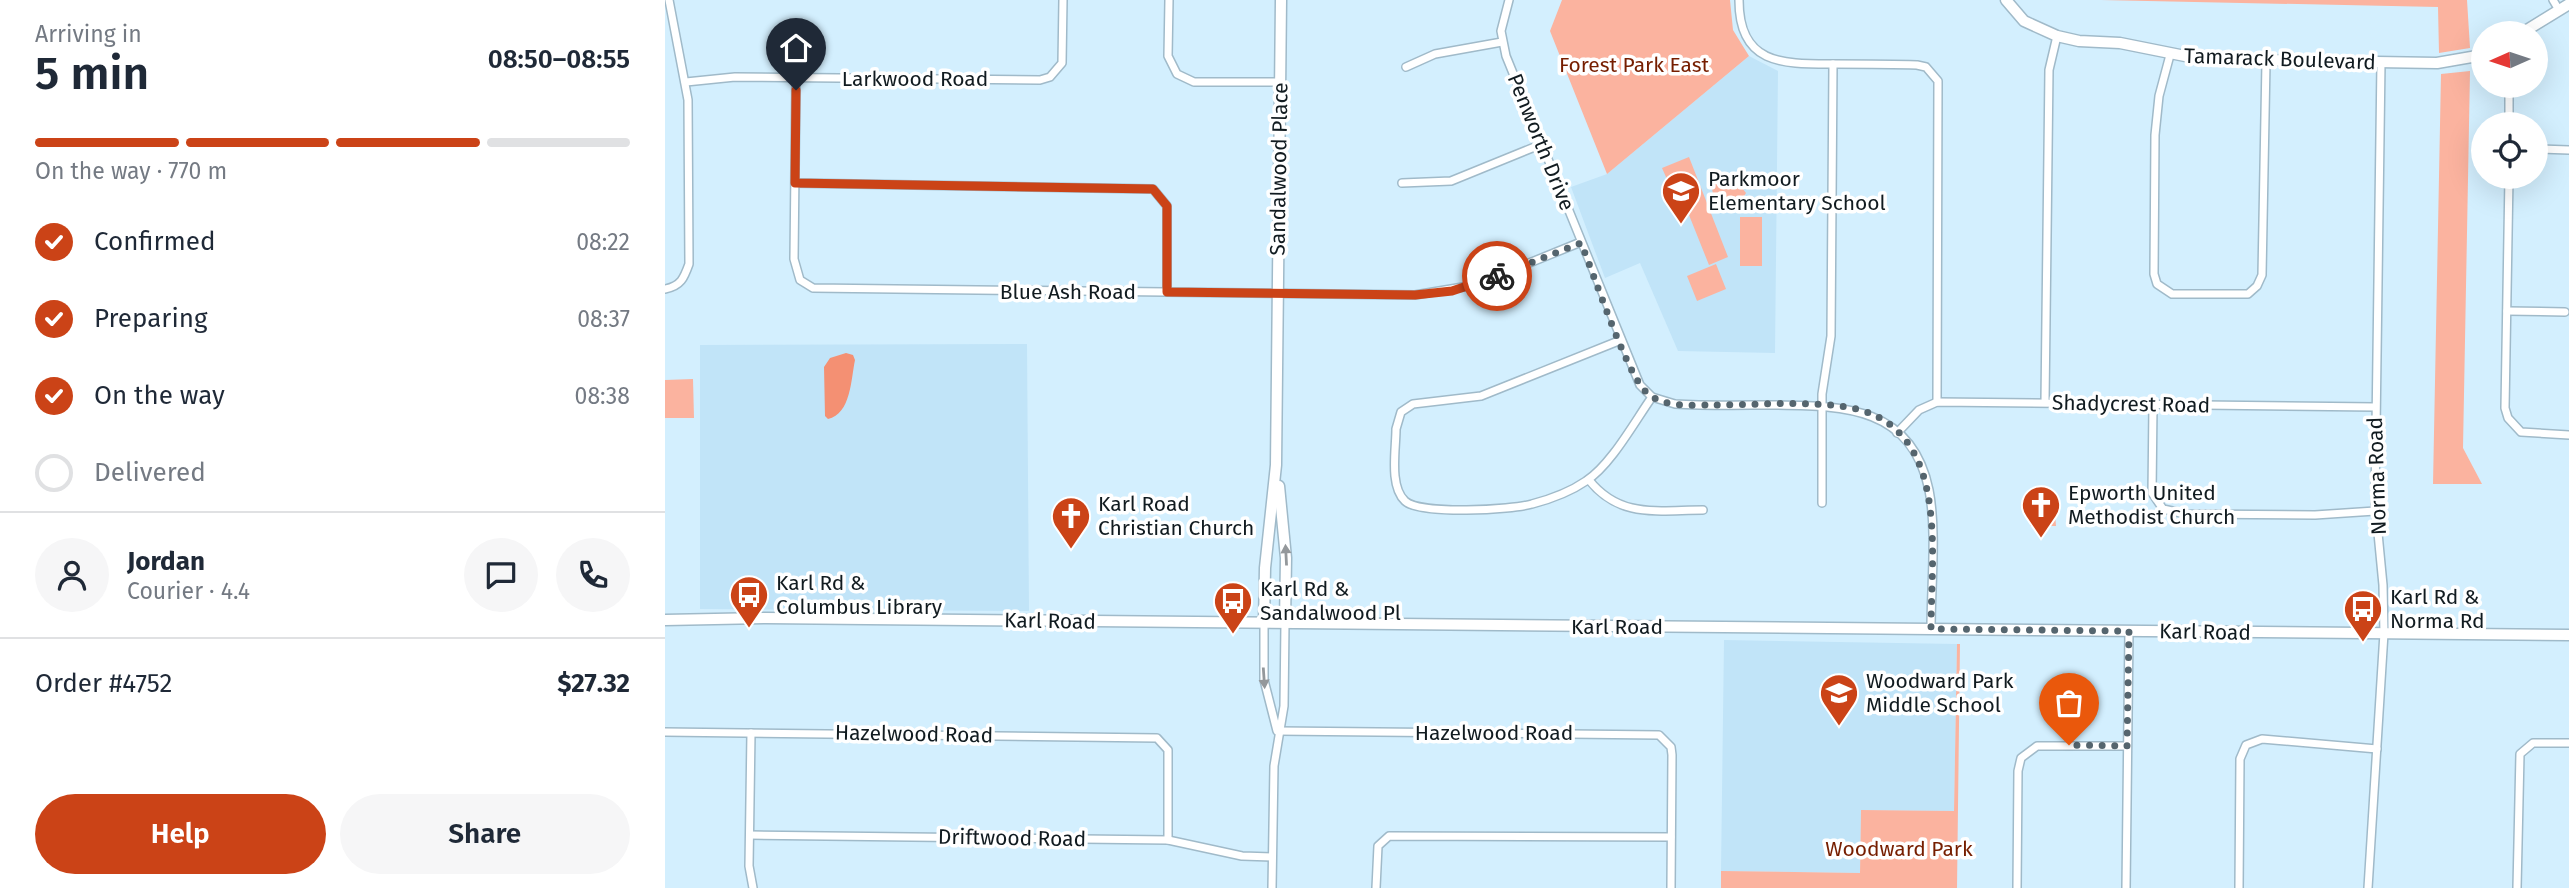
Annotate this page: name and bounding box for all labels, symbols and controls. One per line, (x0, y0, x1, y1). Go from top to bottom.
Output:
pin (766, 18, 826, 90)
text: Arriving in (35, 20, 142, 48)
north arrow (2471, 21, 2548, 98)
map controls (2471, 21, 2548, 189)
icon: home (777, 29, 815, 67)
street label: Tamarack Boulevard (2184, 43, 2376, 75)
text: 08:50–08:55 (488, 44, 630, 75)
text: 5 min (35, 46, 149, 101)
park label: Forest Park East (1559, 52, 1710, 78)
street label: Larkwood Road (842, 66, 988, 92)
street label: Penworth Drive (1502, 70, 1580, 214)
street label: Sandalwood Place (1264, 82, 1294, 256)
button: locate (2471, 112, 2548, 189)
text: On the way · 770 m (35, 157, 227, 185)
place label: Parkmoor Elementary School (1708, 166, 1886, 216)
school or university icon: Parkmoor Elementary School (1660, 170, 1702, 225)
icon: check (35, 223, 73, 261)
text: Confirmed (94, 226, 215, 257)
text: 08:22 (576, 228, 630, 256)
courier (1462, 241, 1532, 311)
icon: bike (1478, 257, 1516, 295)
street label: Blue Ash Road (1000, 279, 1136, 305)
icon: check (35, 300, 73, 338)
text: Preparing (94, 303, 207, 334)
text: 08:37 (577, 305, 630, 333)
icon: check (35, 377, 73, 415)
text: On the way (94, 380, 225, 411)
text: 08:38 (575, 382, 630, 410)
street label: Shadycrest Road (2052, 390, 2210, 418)
street label: Norma Road (2362, 417, 2392, 535)
text: Delivered (94, 457, 206, 488)
place label: Epworth United Methodist Church (2068, 480, 2235, 530)
church icon: Epworth United Methodist Church (2020, 484, 2062, 539)
place label: Karl Road Christian Church (1098, 491, 1254, 541)
church icon: Karl Road Christian Church (1050, 495, 1092, 550)
button: person (35, 538, 109, 612)
button: chat (464, 538, 538, 612)
button: phone (556, 538, 630, 612)
one-way arrow (1280, 543, 1291, 565)
text: Jordan (127, 546, 205, 577)
place label: Karl Rd & Columbus Library (776, 570, 943, 620)
bus stop icon: Karl Rd & Columbus Library (728, 574, 770, 629)
place label: Karl Rd & Sandalwood Pl (1260, 576, 1401, 626)
text: Courier · 4.4 (127, 577, 250, 605)
bus stop icon: Karl Rd & Sandalwood Pl (1212, 580, 1254, 635)
place label: Karl Rd & Norma Rd (2390, 584, 2485, 634)
bus stop icon: Karl Rd & Norma Rd (2342, 588, 2384, 643)
street label: Karl Road (1004, 607, 1096, 635)
street label: Karl Road (1571, 614, 1663, 640)
street label: Karl Road (2159, 618, 2251, 646)
one-way arrow (1259, 667, 1270, 689)
text: Order #4752 (35, 668, 172, 699)
text: $27.32 (557, 668, 630, 699)
place label: Woodward Park Middle School (1866, 668, 2014, 718)
school or university icon: Woodward Park Middle School (1818, 672, 1860, 727)
pin (2039, 673, 2099, 745)
icon: bag (2050, 684, 2088, 722)
street label: Hazelwood Road (835, 720, 993, 748)
street label: Hazelwood Road (1415, 720, 1573, 746)
button: Help (35, 794, 326, 874)
button: Share (340, 794, 630, 874)
street label: Driftwood Road (938, 824, 1086, 852)
park label: Woodward Park (1825, 836, 1973, 862)

